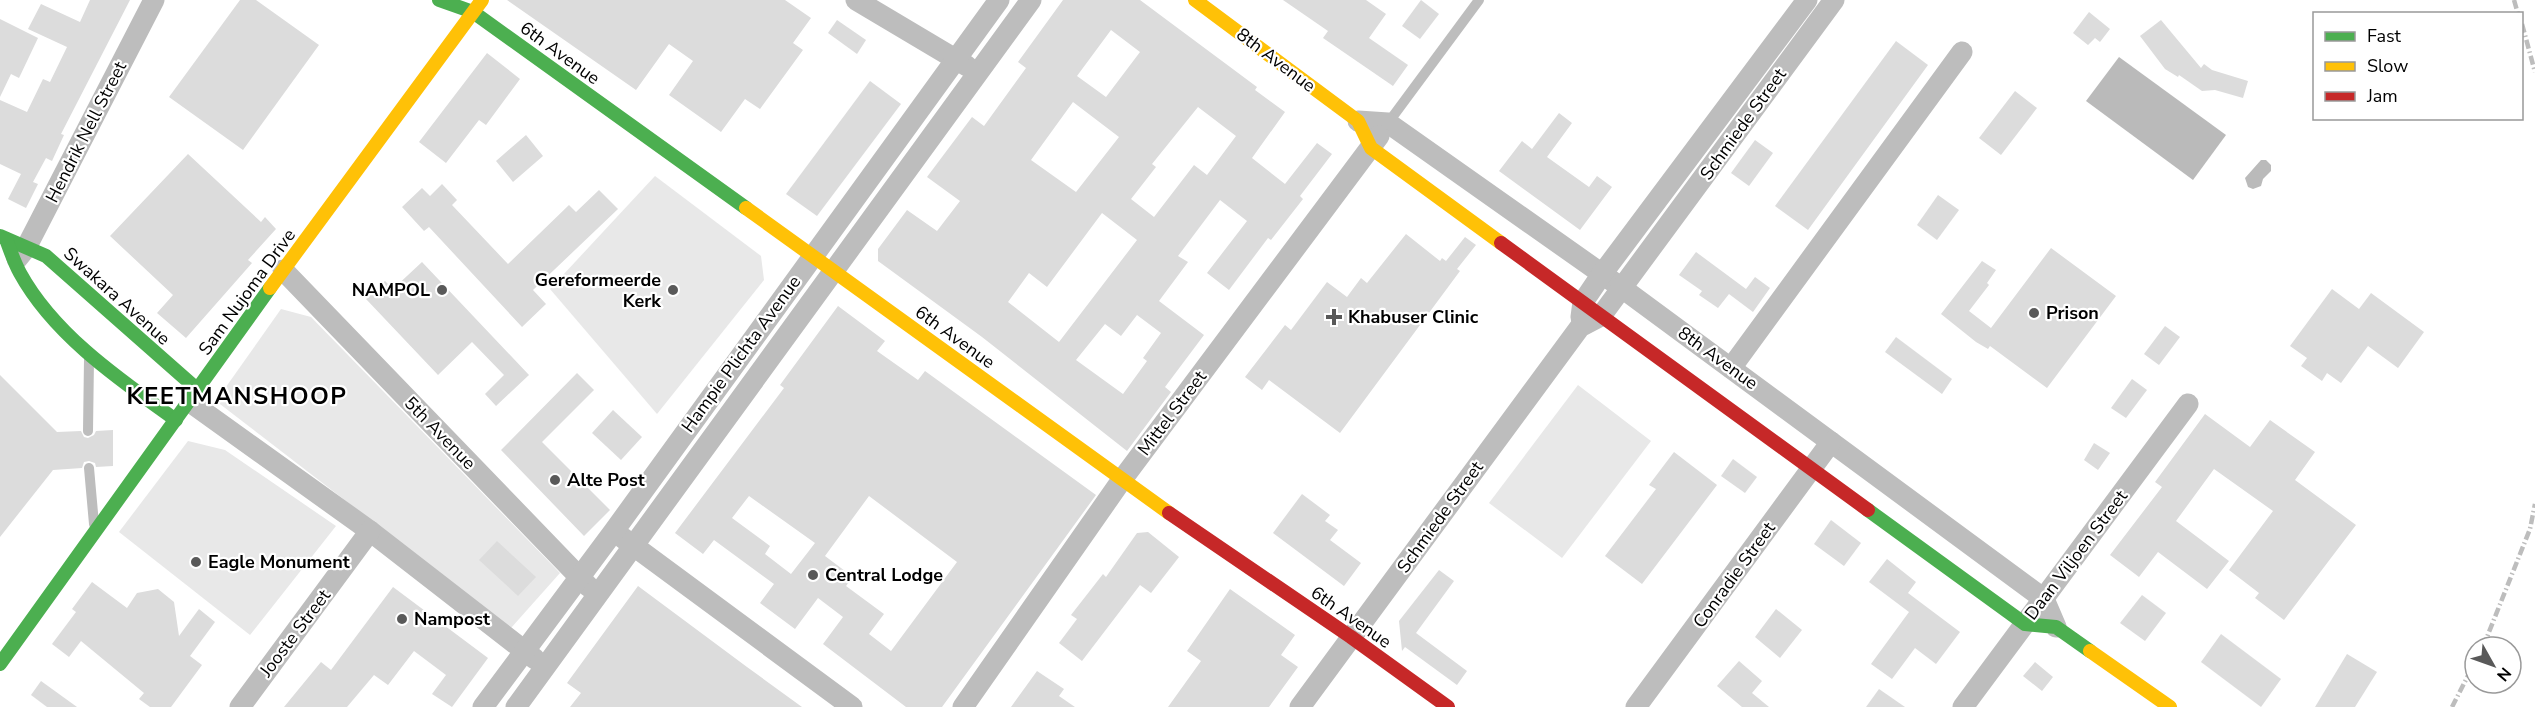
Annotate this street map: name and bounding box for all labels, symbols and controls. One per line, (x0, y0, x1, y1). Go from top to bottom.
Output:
legend (2313, 12, 2523, 120)
street label: 6th Avenue (515, 16, 605, 90)
street label: 8th Avenue (1232, 22, 1320, 98)
text: Fast (2367, 24, 2402, 48)
text: Slow (2367, 54, 2408, 78)
street label: Hendrik Nell Street (40, 57, 132, 207)
street label: Schmiede Street (1694, 63, 1792, 185)
text: Jam (2366, 84, 2398, 108)
street label: Sam Nujoma Drive (193, 224, 301, 360)
street label: Swakara Avenue (59, 242, 175, 350)
place label: Gereformeerde Kerk (535, 268, 661, 313)
street label: Hampie Plichta Avenue (676, 271, 806, 437)
place label: NAMPOL (352, 278, 430, 302)
marker: NAMPOL (435, 283, 449, 297)
marker: Gereformeerde Kerk (666, 283, 680, 297)
street label: 6th Avenue (910, 300, 1000, 374)
place label: Prison (2046, 301, 2099, 325)
place label: Khabuser Clinic (1348, 305, 1479, 329)
marker: Prison (2027, 306, 2041, 320)
marker: Khabuser Clinic (1325, 308, 1343, 326)
street label: 8th Avenue (1673, 321, 1763, 395)
street label: Mittel Street (1132, 365, 1212, 460)
district label: KEETMANSHOOP (126, 380, 348, 412)
street label: 5th Avenue (399, 391, 481, 475)
street label: Schmiede Street (1391, 456, 1489, 578)
place label: Alte Post (567, 468, 645, 492)
marker: Alte Post (548, 473, 562, 487)
street label: Daan Viljoen Street (2019, 485, 2133, 625)
street label: Conradie Street (1687, 517, 1781, 633)
place label: Eagle Monument (208, 550, 350, 574)
marker: Eagle Monument (189, 555, 203, 569)
place label: Central Lodge (825, 563, 943, 587)
marker: Central Lodge (806, 568, 820, 582)
street label: 6th Avenue (1306, 580, 1396, 654)
street label: Jooste Street (254, 584, 336, 683)
place label: Nampost (414, 607, 490, 631)
marker: Nampost (395, 612, 409, 626)
north arrow (2463, 635, 2523, 695)
text: N (2491, 662, 2516, 686)

